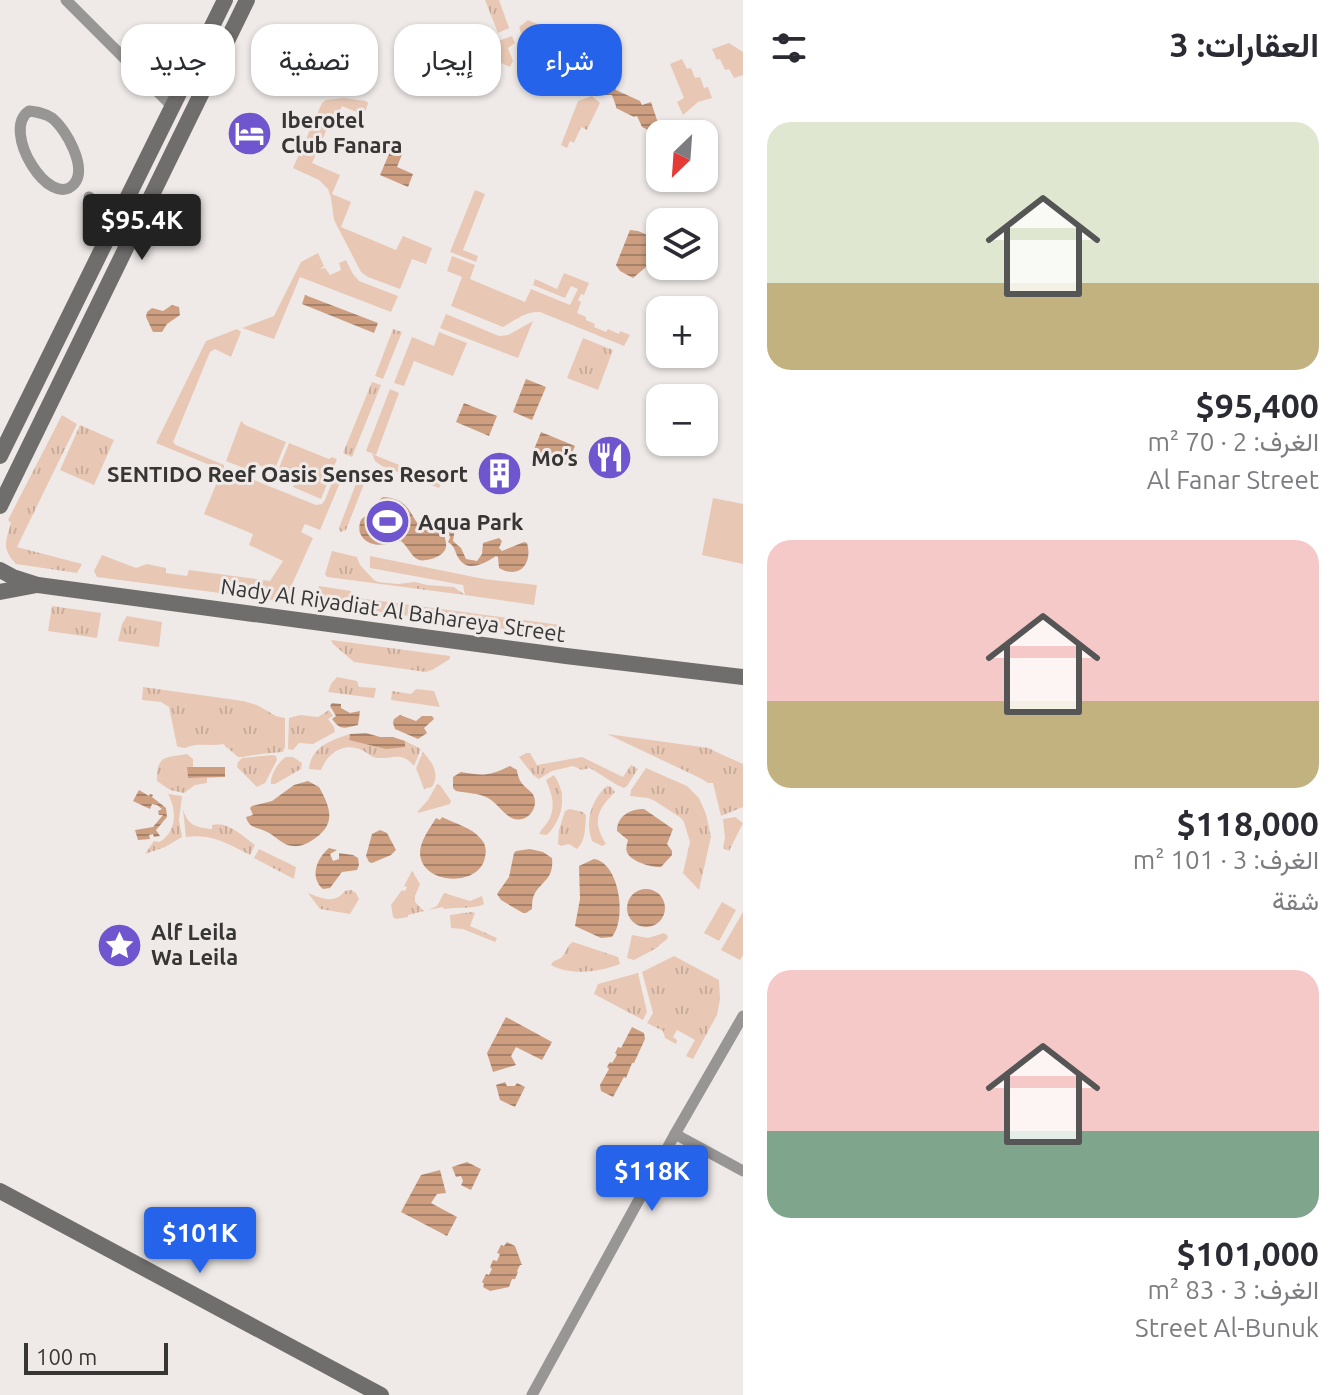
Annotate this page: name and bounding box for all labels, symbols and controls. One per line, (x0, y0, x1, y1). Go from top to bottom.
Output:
chip: جديد (121, 24, 235, 96)
chip: تصفية (251, 24, 378, 96)
chip: إيجار (394, 24, 501, 96)
chip: شراء (517, 24, 622, 96)
text: العقارات: 3 (1169, 25, 1319, 63)
icon: filters (767, 26, 811, 70)
place label: Iberotel Club Fanara (281, 107, 402, 157)
hotel icon: Iberotel Club Fanara (226, 109, 274, 157)
north arrow (646, 120, 718, 192)
map controls (646, 120, 718, 456)
icon: home (971, 174, 1115, 318)
pin: $95.4K (77, 194, 207, 262)
text: $95.4K (101, 205, 183, 234)
button: layers (646, 208, 718, 280)
button: + (646, 296, 718, 368)
button: − (646, 384, 718, 456)
text: $95,400 (1196, 386, 1319, 424)
text: الغرف: 2 · 70 m² (1147, 427, 1319, 456)
restaurant icon: Mo’s (585, 434, 633, 482)
place label: Mo’s (531, 445, 578, 470)
building icon: SENTIDO Reef Oasis Senses Resort (475, 450, 523, 498)
place label: SENTIDO Reef Oasis Senses Resort (107, 461, 468, 486)
text: Al Fanar Street (1147, 465, 1319, 494)
sports icon: Aqua Park (363, 498, 411, 546)
place label: Aqua Park (418, 509, 524, 534)
street label: Nady Al Riyadiat Al Bahareya Street (219, 573, 567, 646)
icon: home (971, 592, 1115, 736)
text: $118,000 (1176, 804, 1319, 842)
text: الغرف: 3 · 101 m² (1133, 845, 1319, 874)
text: شقة (1272, 886, 1319, 915)
place label: Alf Leila Wa Leila (151, 919, 238, 969)
place icon: Alf Leila Wa Leila (96, 921, 144, 969)
icon: home (971, 1022, 1115, 1166)
pin: $118K (596, 1145, 708, 1213)
text: $118K (614, 1156, 690, 1185)
pin: $101K (144, 1207, 256, 1275)
text: $101K (162, 1218, 238, 1247)
text: $101,000 (1176, 1234, 1319, 1272)
text: الغرف: 3 · 83 m² (1147, 1275, 1319, 1304)
text: Street Al-Bunuk (1135, 1313, 1319, 1342)
scale bar (24, 1339, 168, 1375)
text: 100 m (36, 1344, 97, 1369)

